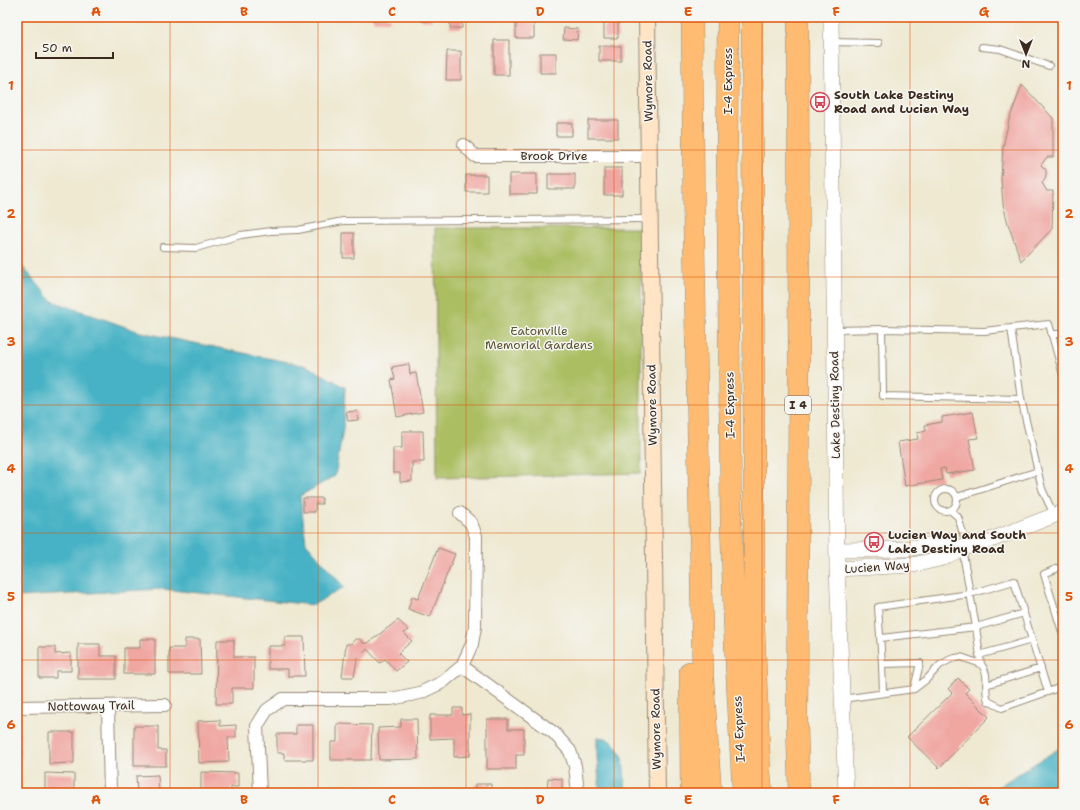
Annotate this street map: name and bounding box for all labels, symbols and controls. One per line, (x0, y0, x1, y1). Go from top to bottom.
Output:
text: A (91, 3, 101, 20)
text: B (240, 3, 248, 20)
text: C (388, 3, 396, 20)
text: D (535, 3, 545, 20)
text: E (684, 3, 693, 20)
text: F (832, 3, 840, 20)
text: G (979, 3, 990, 20)
scale bar (36, 34, 113, 60)
north arrow (1006, 34, 1046, 74)
text: 50 m (42, 40, 72, 56)
street label: Wymore Road (639, 40, 657, 122)
street label: I-4 Express (720, 48, 736, 114)
text: N (1021, 56, 1030, 71)
text: 1 (8, 77, 14, 94)
text: 1 (1066, 77, 1072, 94)
place label: South Lake Destiny Road and Lucien Way (834, 87, 969, 117)
bus stop icon: South Lake Destiny Road and Lucien Way (809, 91, 831, 113)
street label: Brook Drive (521, 148, 588, 164)
text: 2 (6, 205, 16, 222)
text: 2 (1064, 205, 1074, 222)
park label: Eatonville Memorial Gardens (485, 323, 593, 353)
text: 3 (6, 333, 16, 350)
text: 3 (1064, 333, 1074, 350)
street label: Lake Destiny Road (826, 351, 844, 459)
street label: Wymore Road (643, 364, 661, 446)
street label: I-4 Express (721, 371, 739, 439)
road number: I 4 (785, 396, 811, 414)
text: 4 (6, 460, 16, 477)
text: 4 (1064, 460, 1074, 477)
place label: Lucien Way and South Lake Destiny Road (888, 527, 1026, 557)
bus stop icon: Lucien Way and South Lake Destiny Road (863, 531, 885, 553)
street label: Lucien Way (844, 557, 910, 577)
text: 5 (7, 588, 15, 605)
text: 5 (1065, 588, 1073, 605)
street label: Wymore Road (647, 688, 665, 770)
street label: I-4 Express (729, 695, 749, 763)
street label: Nottoway Trail (47, 697, 135, 715)
text: 6 (6, 716, 16, 733)
text: 6 (1064, 716, 1074, 733)
text: A (91, 791, 101, 808)
text: B (240, 791, 248, 808)
text: C (388, 791, 396, 808)
text: D (535, 791, 545, 808)
text: E (684, 791, 693, 808)
text: F (832, 791, 840, 808)
text: G (979, 791, 990, 808)

